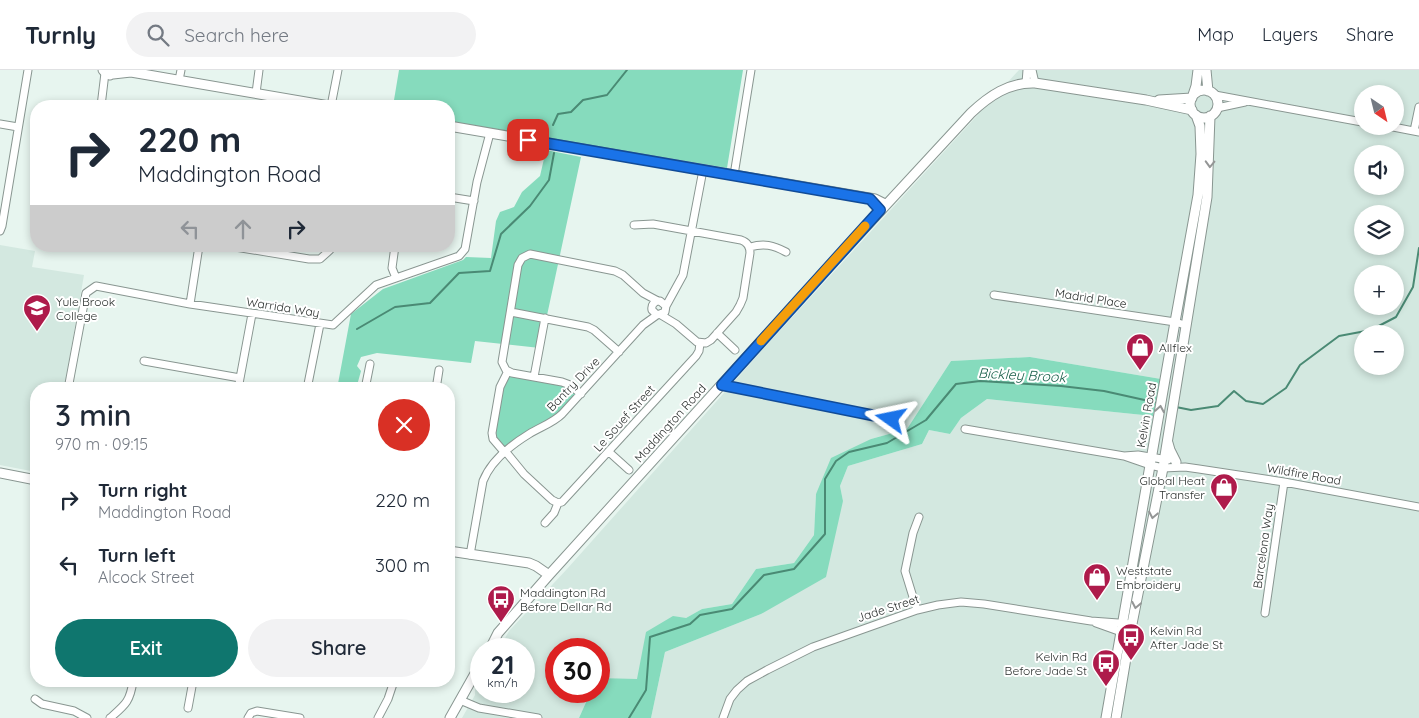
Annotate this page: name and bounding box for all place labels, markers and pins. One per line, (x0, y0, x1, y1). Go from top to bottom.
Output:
pin (507, 119, 549, 161)
school or university icon: Yule Brook College (22, 293, 52, 332)
place label: Yule Brook College (56, 294, 115, 323)
shop icon: Allflex (1125, 332, 1155, 371)
place label: Allflex (1159, 340, 1192, 355)
shop icon: Global Heat Transfer (1209, 472, 1239, 511)
place label: Global Heat Transfer (1139, 473, 1205, 502)
shop icon: Weststate Embroidery (1082, 562, 1112, 601)
place label: Weststate Embroidery (1116, 563, 1181, 592)
bus stop icon: Maddington Rd Before Dellar Rd (486, 584, 516, 623)
place label: Maddington Rd Before Dellar Rd (520, 585, 612, 614)
bus stop icon: Kelvin Rd After Jade St (1116, 622, 1146, 661)
place label: Kelvin Rd After Jade St (1150, 623, 1223, 652)
bus stop icon: Kelvin Rd Before Jade St (1091, 648, 1121, 687)
place label: Kelvin Rd Before Jade St (1005, 649, 1087, 678)

